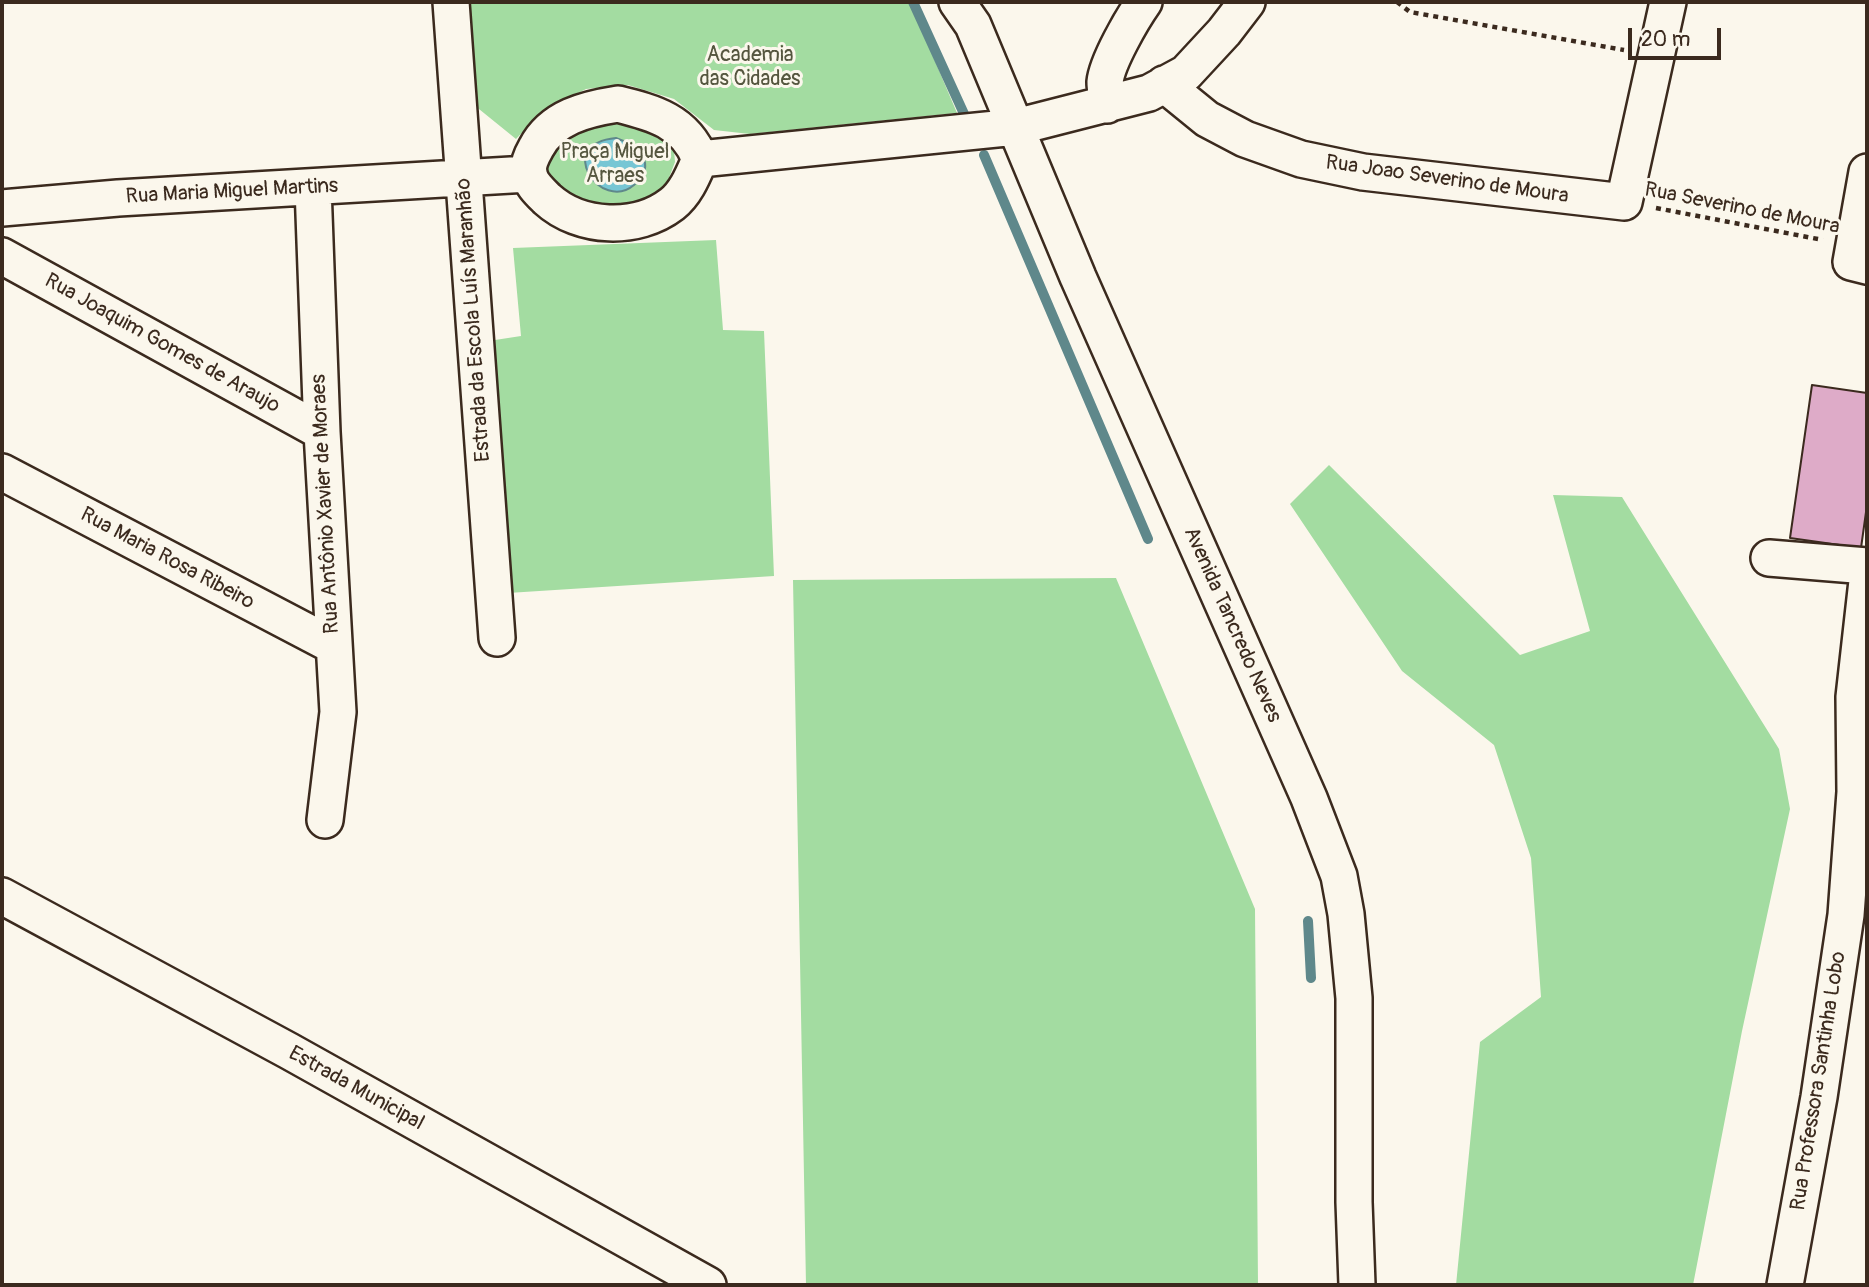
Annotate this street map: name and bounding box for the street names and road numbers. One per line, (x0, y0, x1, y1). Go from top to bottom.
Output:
street label: Rua Joao Severino de Moura (1324, 150, 1570, 210)
street label: Rua Maria Miguel Martins (125, 174, 339, 210)
street label: Estrada da Escola Luís Maranhão (452, 177, 496, 463)
street label: Rua Severino de Moura (1642, 178, 1842, 240)
street label: Rua Joaquim Gomes de Araujo (40, 269, 284, 419)
street label: Rua Antônio Xavier de Moraes (307, 374, 345, 634)
street label: Rua Maria Rosa Ribeiro (76, 503, 258, 615)
street label: Avenida Tancredo Neves (1178, 524, 1286, 726)
street label: Rua Professora Santinha Lobo (1786, 950, 1852, 1212)
street label: Estrada Municipal (284, 1041, 428, 1137)

